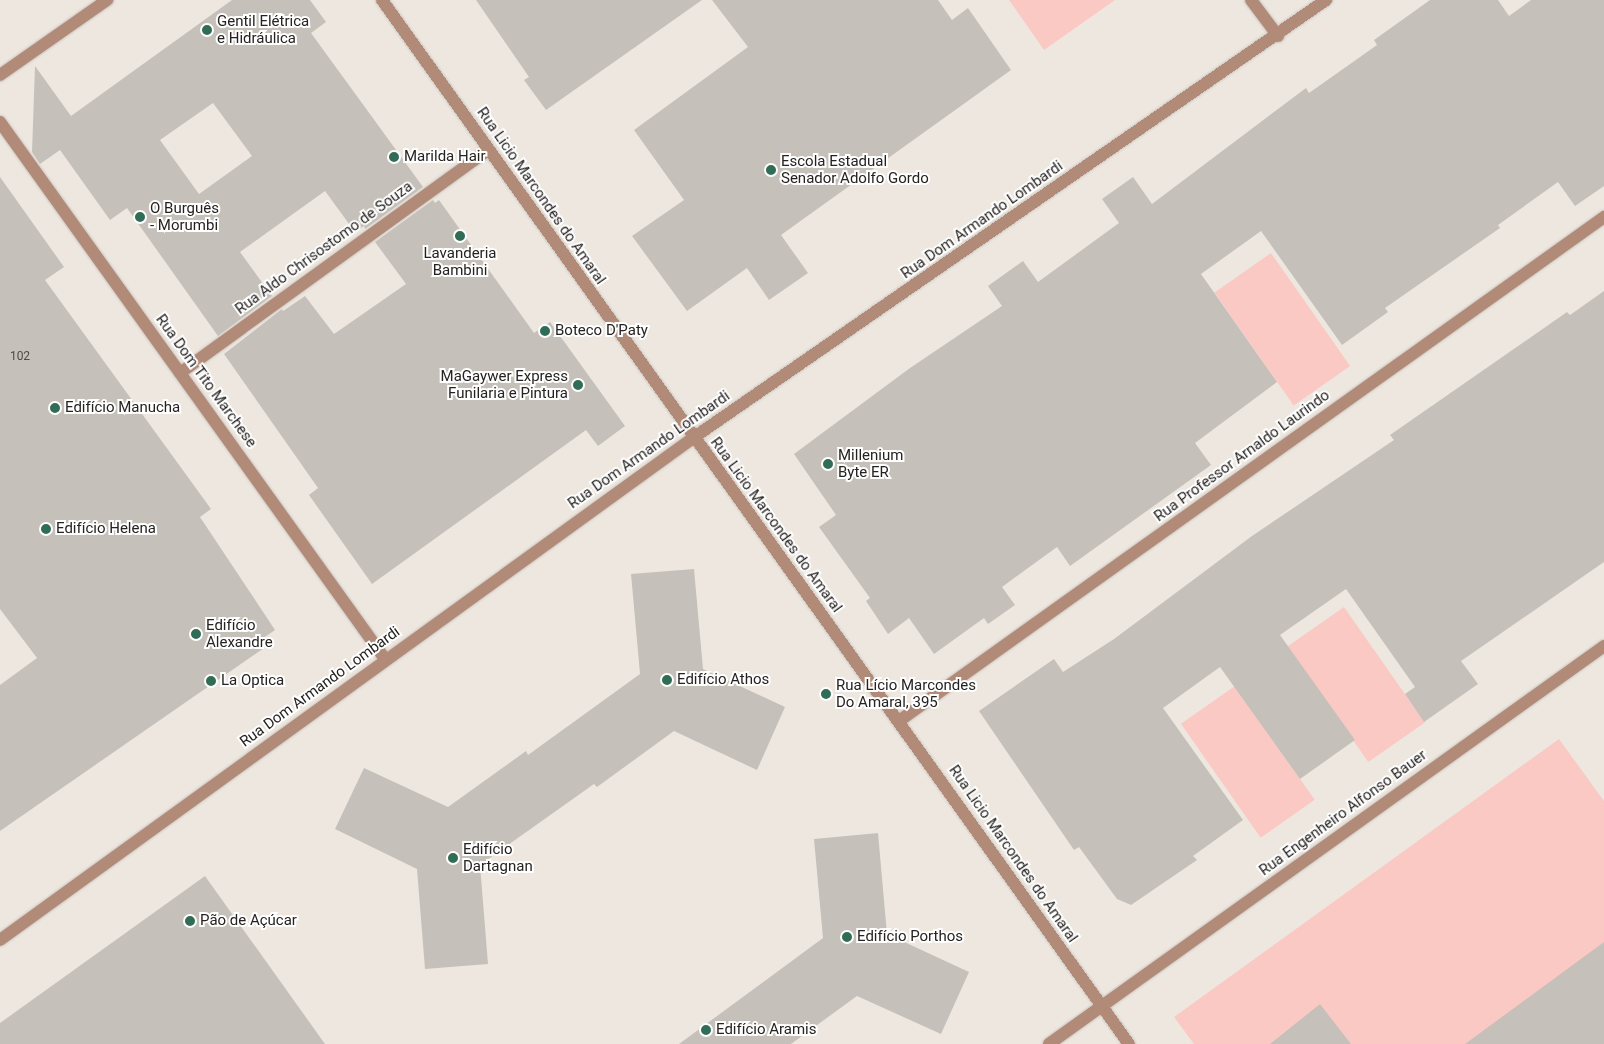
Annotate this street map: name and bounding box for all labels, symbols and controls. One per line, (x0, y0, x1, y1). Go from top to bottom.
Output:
place label: Gentil Elétrica e Hidráulica (217, 12, 309, 47)
marker: Gentil Elétrica e Hidráulica (201, 24, 213, 36)
street label: Rua Licio Marcondes do Amaral (473, 104, 609, 288)
place label: Marilda Hair (404, 148, 486, 166)
marker: Marilda Hair (388, 151, 400, 163)
place label: Escola Estadual Senador Adolfo Gordo (781, 152, 929, 187)
street label: Rua Dom Armando Lombardi (898, 157, 1066, 283)
marker: Escola Estadual Senador Adolfo Gordo (765, 164, 777, 176)
street label: Rua Aldo Chrisostomo de Souza (232, 178, 416, 318)
place label: O Burguês - Morumbi (150, 199, 219, 234)
marker: O Burguês - Morumbi (134, 211, 146, 223)
marker: Lavanderia Bambini (454, 230, 466, 242)
place label: Lavanderia Bambini (423, 244, 497, 279)
street label: Rua Dom Tito Marchese (152, 311, 260, 451)
place label: Boteco D'Paty (555, 322, 648, 340)
marker: Boteco D'Paty (539, 325, 551, 337)
house number: 102 (10, 350, 30, 364)
place label: MaGaywer Express Funilaria e Pintura (441, 367, 568, 402)
marker: MaGaywer Express Funilaria e Pintura (572, 379, 584, 391)
street label: Rua Professor Arnaldo Laurindo (1151, 386, 1333, 526)
street label: Rua Dom Armando Lombardi (565, 387, 733, 513)
place label: Edifício Manucha (65, 399, 180, 417)
marker: Edifício Manucha (49, 402, 61, 414)
street label: Rua Licio Marcondes do Amaral (706, 434, 846, 616)
place label: Millenium Byte ER (838, 446, 903, 481)
marker: Millenium Byte ER (822, 458, 834, 470)
place label: Edifício Helena (56, 520, 156, 538)
marker: Edifício Helena (40, 523, 52, 535)
place label: Edifício Alexandre (206, 616, 273, 651)
street label: Rua Dom Armando Lombardi (237, 623, 403, 751)
marker: Edifício Alexandre (190, 628, 202, 640)
place label: Edifício Athos (677, 671, 769, 689)
place label: La Optica (221, 672, 284, 690)
marker: Edifício Athos (661, 674, 673, 686)
marker: La Optica (205, 675, 217, 687)
place label: Rua Lício Marcondes Do Amaral, 395 (836, 676, 976, 711)
marker: Rua Lício Marcondes Do Amaral, 395 (820, 688, 832, 700)
street label: Rua Engenheiro Alfonso Bauer (1256, 746, 1430, 880)
street label: Rua Licio Marcondes do Amaral (945, 762, 1081, 946)
place label: Edifício Dartagnan (463, 840, 533, 875)
marker: Edifício Dartagnan (447, 852, 459, 864)
place label: Pão de Açúcar (200, 912, 297, 930)
marker: Pão de Açúcar (184, 915, 196, 927)
place label: Edifício Porthos (857, 928, 963, 946)
marker: Edifício Porthos (841, 931, 853, 943)
place label: Edifício Aramis (716, 1021, 816, 1039)
marker: Edifício Aramis (700, 1024, 712, 1036)

